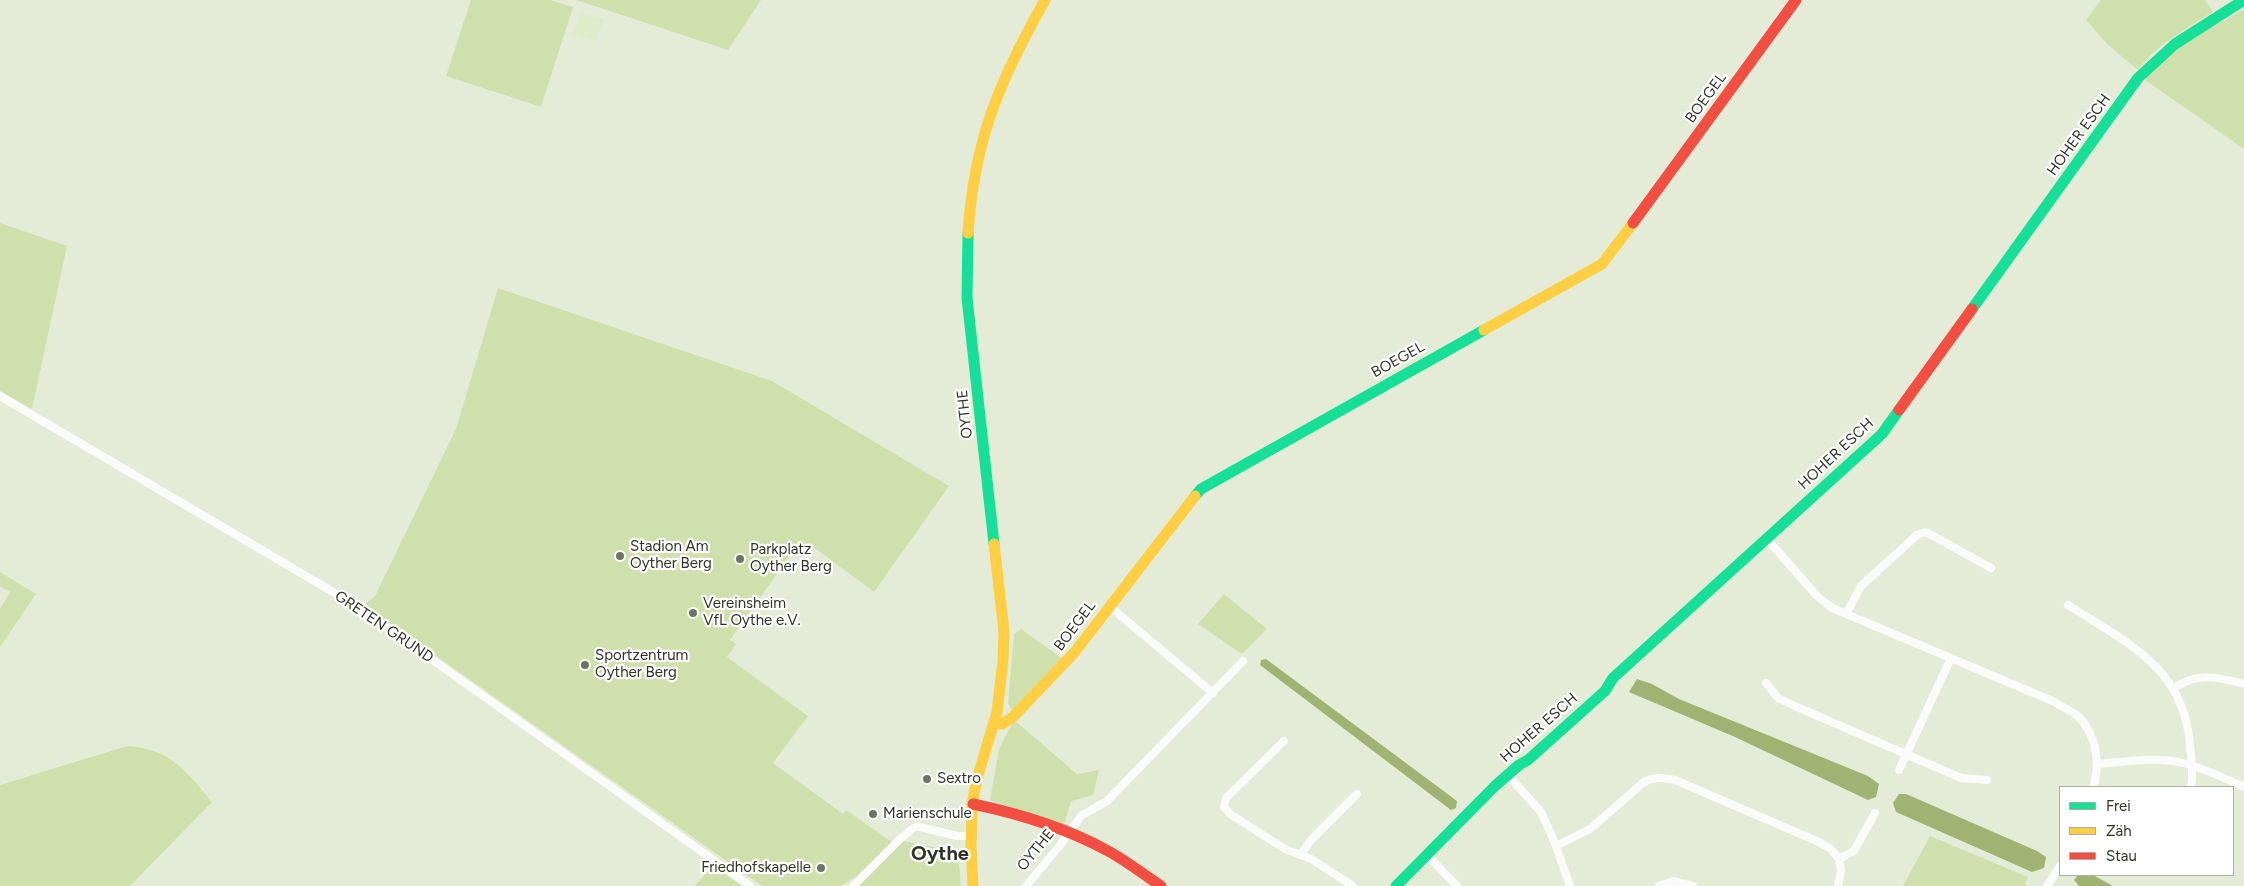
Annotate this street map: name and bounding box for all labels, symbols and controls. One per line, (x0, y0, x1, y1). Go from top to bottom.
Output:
street label: BOEGEL (1682, 69, 1730, 127)
street label: HOHER ESCH (2043, 91, 2115, 179)
street label: BOEGEL (1368, 338, 1428, 382)
street label: OYTHE (953, 389, 977, 439)
street label: HOHER ESCH (1795, 415, 1877, 493)
place label: Stadion Am Oyther Berg (630, 538, 712, 573)
place label: Parkplatz Oyther Berg (750, 541, 832, 576)
marker: Stadion Am Oyther Berg (614, 550, 626, 562)
marker: Parkplatz Oyther Berg (734, 553, 746, 565)
street label: GRETEN GRUND (331, 587, 437, 667)
place label: Vereinsheim VfL Oythe e.V. (703, 595, 801, 630)
street label: BOEGEL (1050, 598, 1100, 654)
marker: Vereinsheim VfL Oythe e.V. (687, 607, 699, 619)
place label: Sportzentrum Oyther Berg (595, 647, 688, 682)
marker: Sportzentrum Oyther Berg (579, 659, 591, 671)
street label: HOHER ESCH (1497, 690, 1581, 766)
place label: Sextro (937, 770, 981, 788)
marker: Sextro (921, 773, 933, 785)
legend (2059, 786, 2234, 876)
text: Frei (2106, 797, 2131, 815)
place label: Marienschule (883, 805, 972, 823)
marker: Marienschule (867, 808, 879, 820)
text: Zäh (2106, 822, 2132, 840)
street label: OYTHE (1014, 825, 1058, 875)
district label: Oythe (911, 842, 969, 866)
text: Stau (2106, 847, 2137, 865)
place label: Friedhofskapelle (701, 859, 811, 877)
marker: Friedhofskapelle (815, 862, 827, 874)

